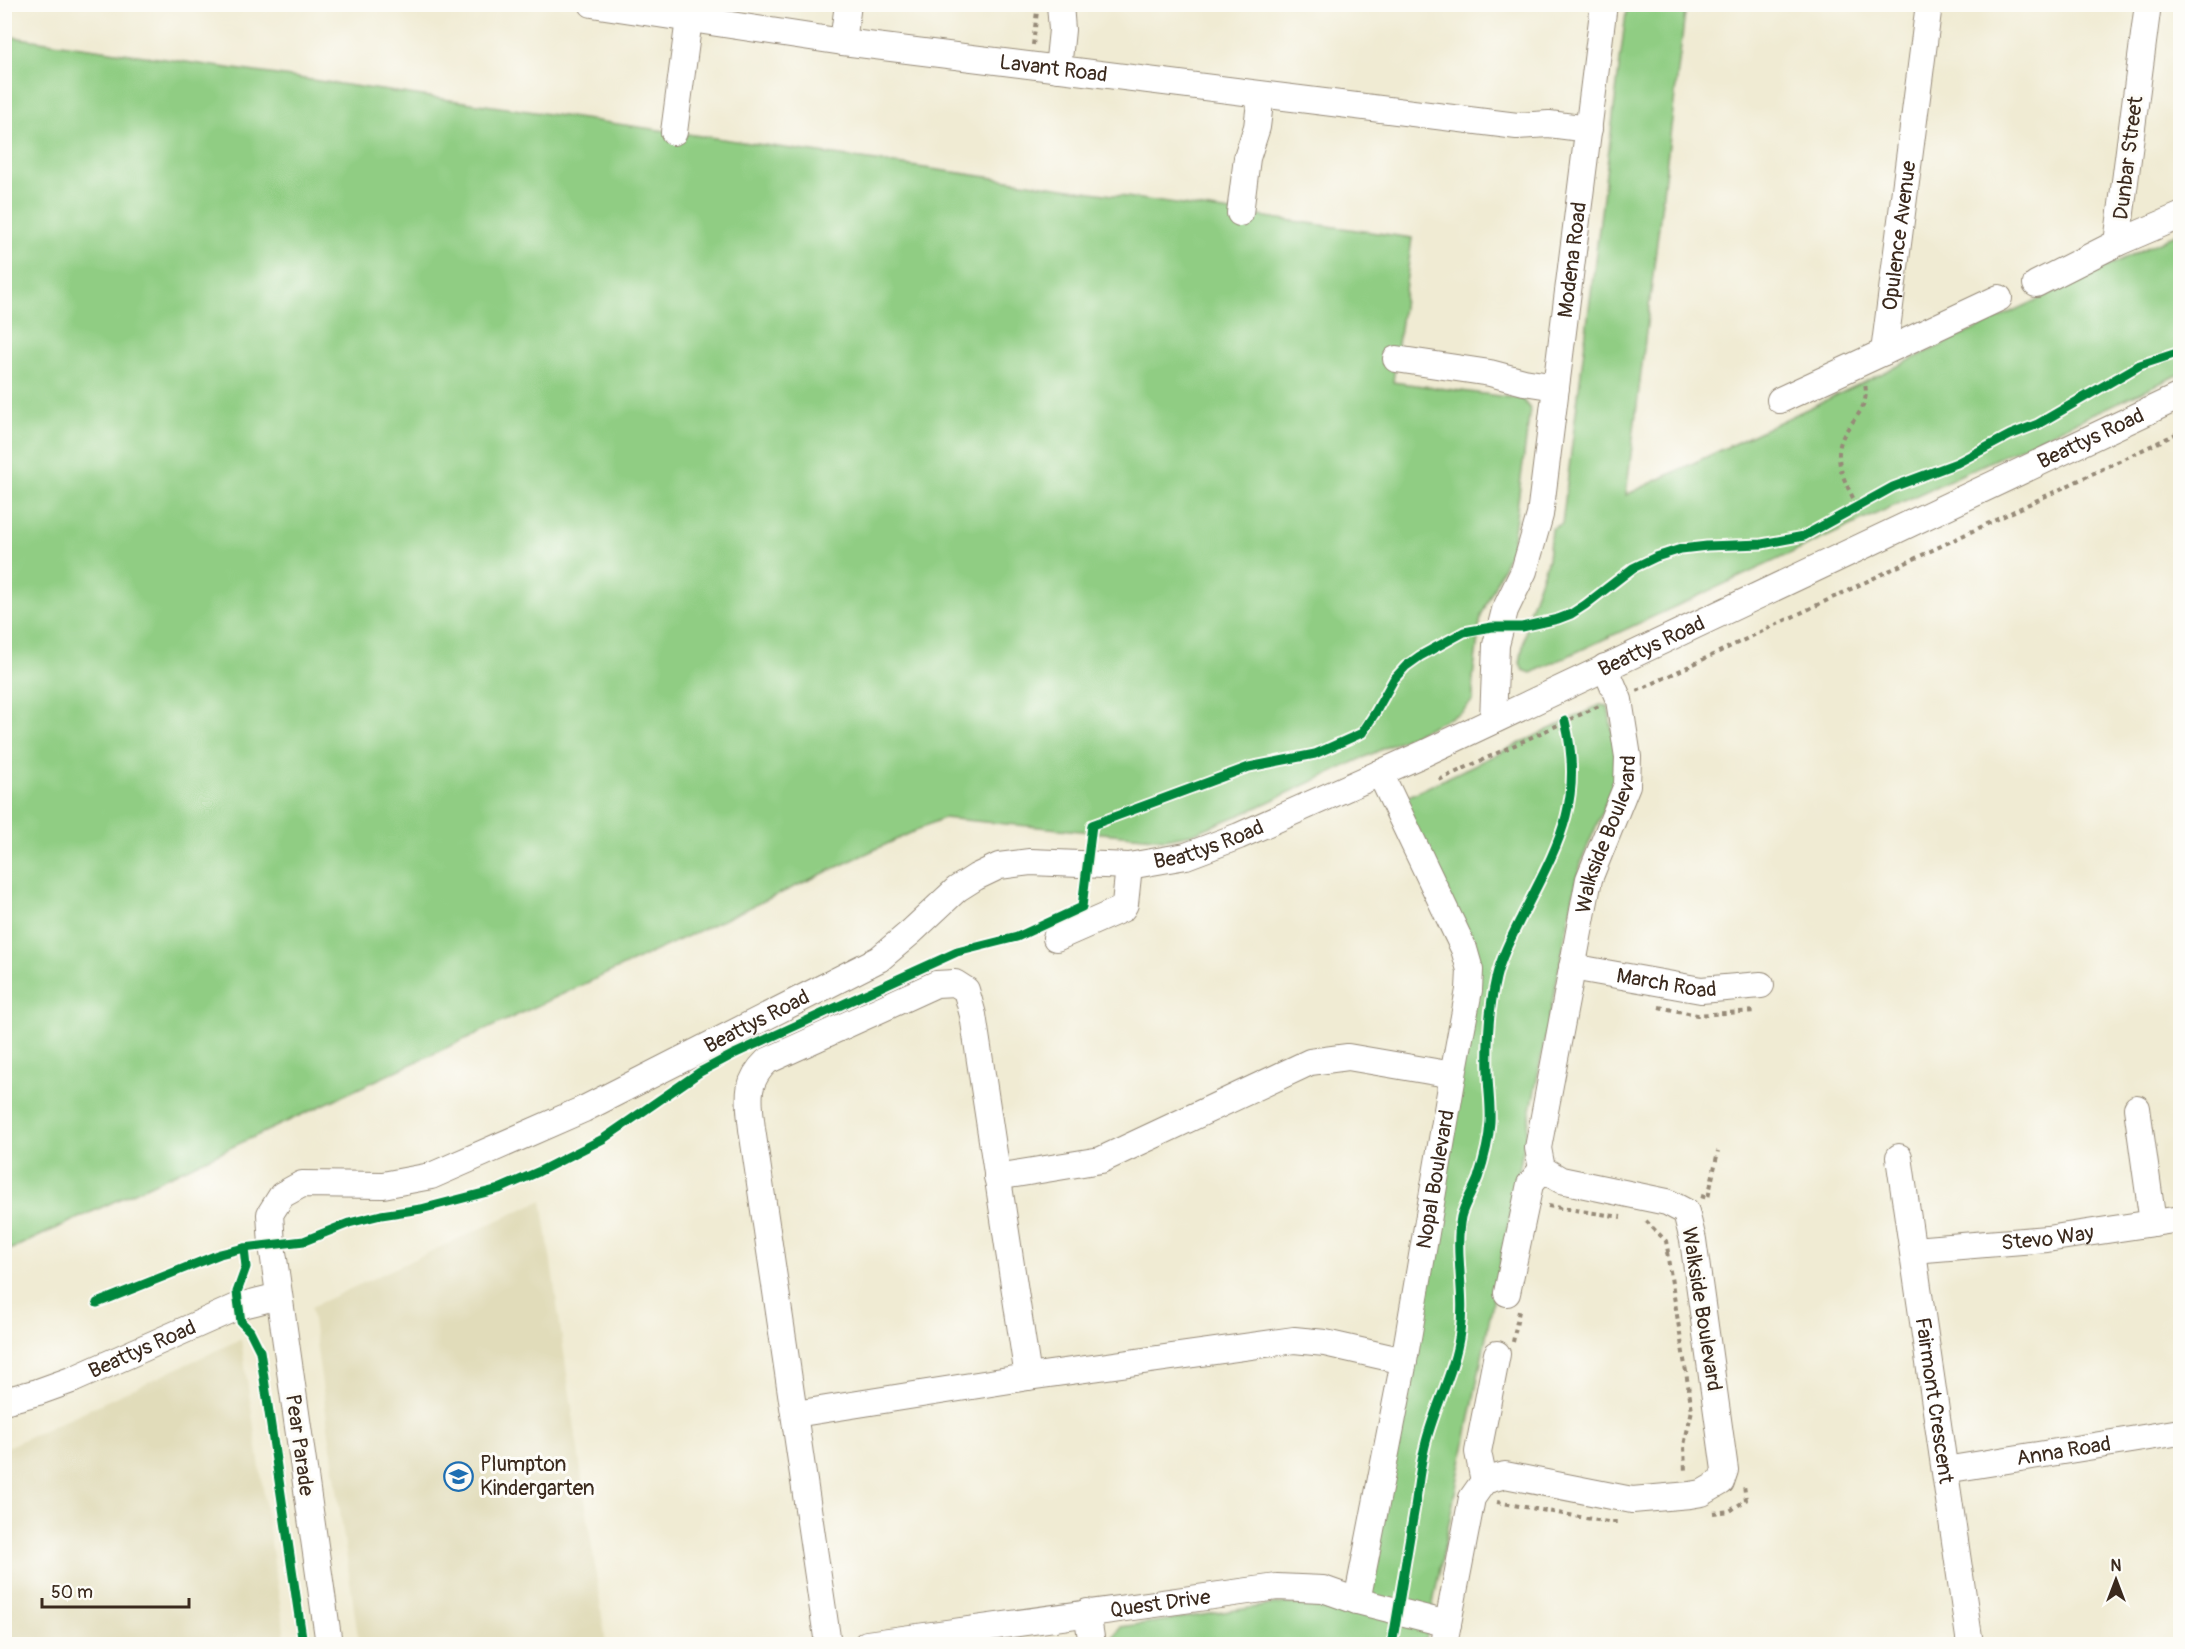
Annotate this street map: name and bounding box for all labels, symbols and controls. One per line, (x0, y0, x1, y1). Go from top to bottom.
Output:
street label: Lavant Road (998, 49, 1109, 89)
street label: Dunbar Street (2108, 94, 2150, 221)
street label: Opulence Avenue (1876, 158, 1923, 312)
street label: Modena Road (1552, 200, 1593, 319)
street label: Beattys Road (2033, 402, 2149, 475)
street label: Beattys Road (1594, 610, 1709, 683)
street label: Walkside Boulevard (1570, 755, 1642, 916)
street label: Beattys Road (1152, 814, 1268, 875)
street label: March Road (1614, 962, 1718, 1004)
street label: Beattys Road (700, 984, 814, 1060)
street label: Nopal Boulevard (1410, 1108, 1461, 1251)
street label: Stevo Way (2000, 1219, 2096, 1257)
street label: Walkside Boulevard (1675, 1225, 1728, 1393)
street label: Beattys Road (84, 1314, 200, 1385)
street label: Fairmont Crescent (1909, 1316, 1960, 1486)
street label: Pear Parade (279, 1392, 320, 1498)
street label: Anna Road (2014, 1430, 2113, 1472)
place label: Plumpton Kindergarten (480, 1451, 595, 1502)
school or university icon: Plumpton Kindergarten (443, 1460, 475, 1492)
north arrow (2086, 1550, 2146, 1610)
text: N (2111, 1556, 2122, 1576)
scale bar (42, 1571, 189, 1609)
text: 50 m (51, 1581, 93, 1604)
street label: Quest Drive (1108, 1583, 1213, 1624)

